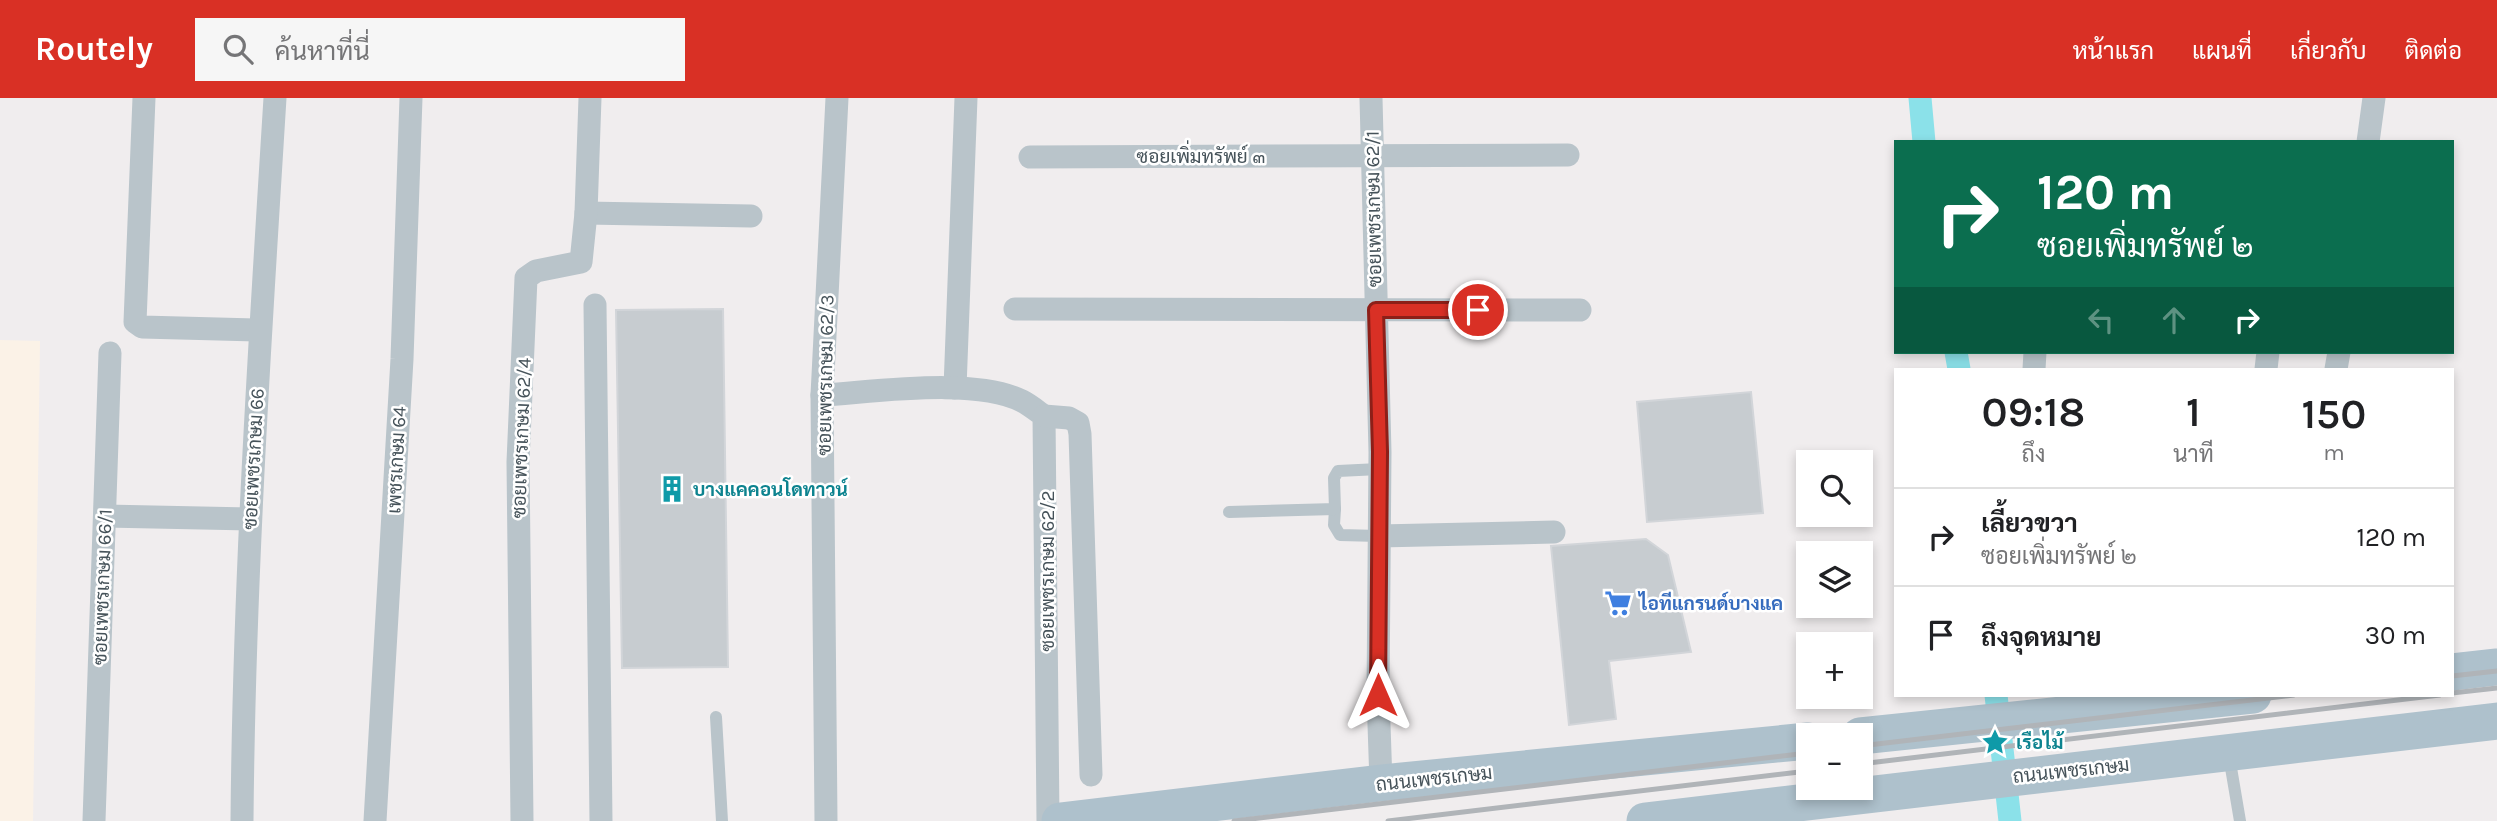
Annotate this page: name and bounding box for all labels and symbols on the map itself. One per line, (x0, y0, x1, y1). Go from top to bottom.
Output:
street label: ซอยเพชรเกษม 62/1 (1362, 131, 1386, 287)
street label: ซอยเพิ่มทรัพย์ ๓ (1137, 140, 1265, 168)
pin (1448, 280, 1508, 340)
street label: ซอยเพชรเกษม 62/3 (814, 294, 838, 456)
street label: ซอยเพชรเกษม 62/4 (508, 357, 536, 519)
street label: ซอยเพชรเกษม 66 (239, 388, 269, 530)
street label: เพชรเกษม 64 (383, 405, 411, 514)
building icon: บางแคคอนโดทาวน์ (657, 474, 687, 504)
place label: บางแคคอนโดทาวน์ (693, 477, 849, 501)
street label: ซอยเพชรเกษม 62/2 (1037, 491, 1059, 651)
street label: ซอยเพชรเกษม 66/1 (89, 509, 117, 665)
supermarket icon: ไอทีแกรนด์บางแค (1603, 588, 1633, 618)
place label: ไอทีแกรนด์บางแค (1637, 591, 1783, 615)
position arrow (1341, 658, 1415, 732)
place icon: เรือไม้ (1980, 727, 2010, 757)
place label: เรือไม้ (2016, 730, 2065, 754)
street label: ถนนเพชรเกษม (2012, 754, 2130, 788)
street label: ถนนเพชรเกษม (1375, 762, 1493, 796)

